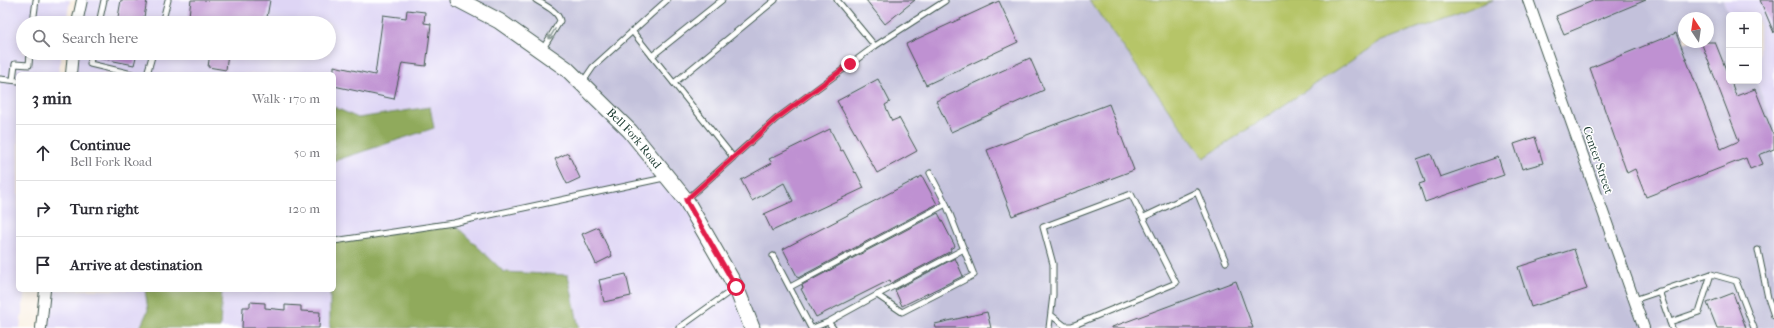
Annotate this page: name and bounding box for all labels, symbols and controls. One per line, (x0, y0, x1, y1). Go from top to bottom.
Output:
north arrow (1678, 12, 1714, 48)
map controls (1726, 12, 1762, 84)
button: + (1726, 12, 1762, 48)
search box (16, 16, 336, 60)
icon: search (30, 27, 52, 49)
one-way arrow (548, 28, 556, 39)
text: Search here (62, 29, 138, 47)
button: − (1726, 48, 1762, 84)
route end (841, 55, 859, 73)
text: 3 min (32, 88, 72, 108)
text: Walk · 170 m (252, 91, 320, 106)
street label: Bell Fork Road (604, 105, 665, 172)
street label: Center Street (1580, 124, 1616, 196)
text: Continue (70, 136, 130, 154)
icon: ahead (32, 142, 54, 164)
text: 50 m (294, 145, 320, 160)
text: Bell Fork Road (70, 154, 152, 169)
icon: right (32, 198, 54, 220)
text: Turn right (70, 200, 139, 218)
text: 120 m (288, 201, 320, 216)
icon: arrive (32, 254, 54, 276)
text: Arrive at destination (70, 256, 202, 274)
route start (727, 278, 745, 296)

